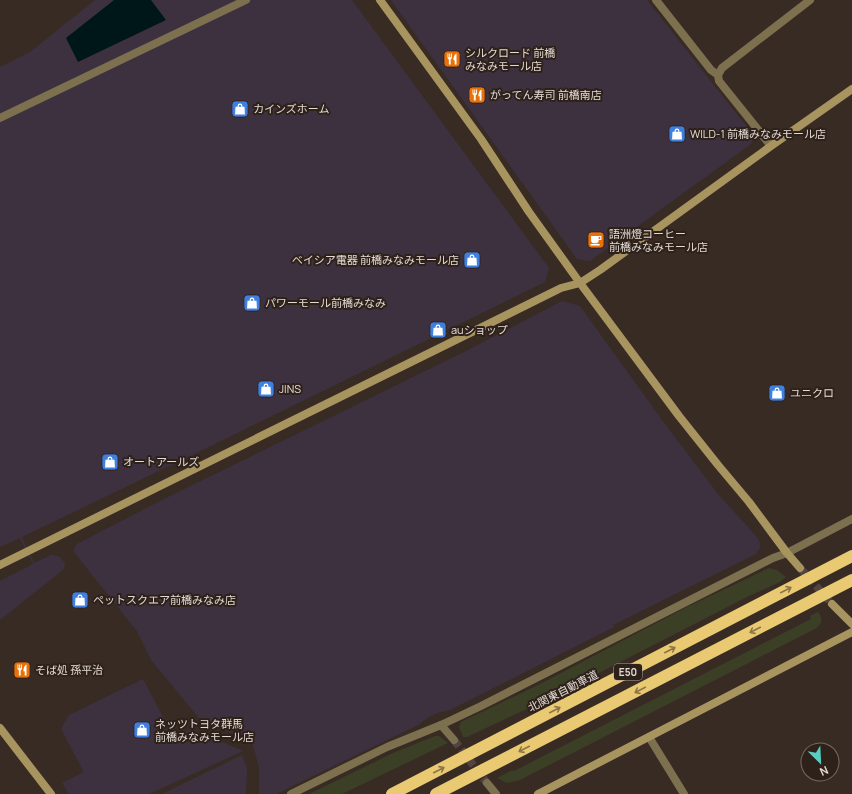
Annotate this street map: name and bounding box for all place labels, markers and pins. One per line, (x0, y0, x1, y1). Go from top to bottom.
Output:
place label: シルクロード 前橋 みなみモール店 (465, 45, 555, 73)
restaurant icon: シルクロード 前橋 みなみモール店 (442, 49, 462, 69)
restaurant icon: がってん寿司 前橋南店 (467, 85, 487, 105)
place label: がってん寿司 前橋南店 (490, 87, 602, 102)
shop icon: カインズホーム (230, 99, 250, 119)
place label: カインズホーム (253, 101, 329, 116)
shop icon: WILD-1 前橋みなみモール店 (667, 124, 687, 144)
place label: WILD-1 前橋みなみモール店 (690, 126, 826, 141)
place label: 語洲燈コーヒー 前橋みなみモール店 (609, 226, 708, 254)
cafe icon: 語洲燈コーヒー 前橋みなみモール店 (586, 230, 606, 250)
shop icon: ベイシア電器 前橋みなみモール店 (462, 250, 482, 270)
place label: ベイシア電器 前橋みなみモール店 (292, 252, 459, 267)
shop icon: パワーモール前橋みなみ (242, 293, 262, 313)
place label: パワーモール前橋みなみ (265, 295, 386, 310)
shop icon: auショップ (428, 320, 448, 340)
place label: auショップ (451, 322, 508, 337)
shop icon: JINS (256, 379, 276, 399)
place label: JINS (279, 381, 301, 396)
shop icon: ユニクロ (767, 383, 787, 403)
place label: ユニクロ (790, 385, 834, 400)
shop icon: オートアールズ (100, 452, 120, 472)
place label: オートアールズ (123, 454, 199, 469)
shop icon: ペットスクエア前橋みなみ店 (70, 590, 90, 610)
place label: ペットスクエア前橋みなみ店 (93, 592, 236, 607)
restaurant icon: そば処 孫平治 (12, 660, 32, 680)
place label: そば処 孫平治 (35, 662, 103, 677)
place label: ネッツトヨタ群馬 前橋みなみモール店 (155, 716, 254, 744)
shop icon: ネッツトヨタ群馬 前橋みなみモール店 (132, 720, 152, 740)

